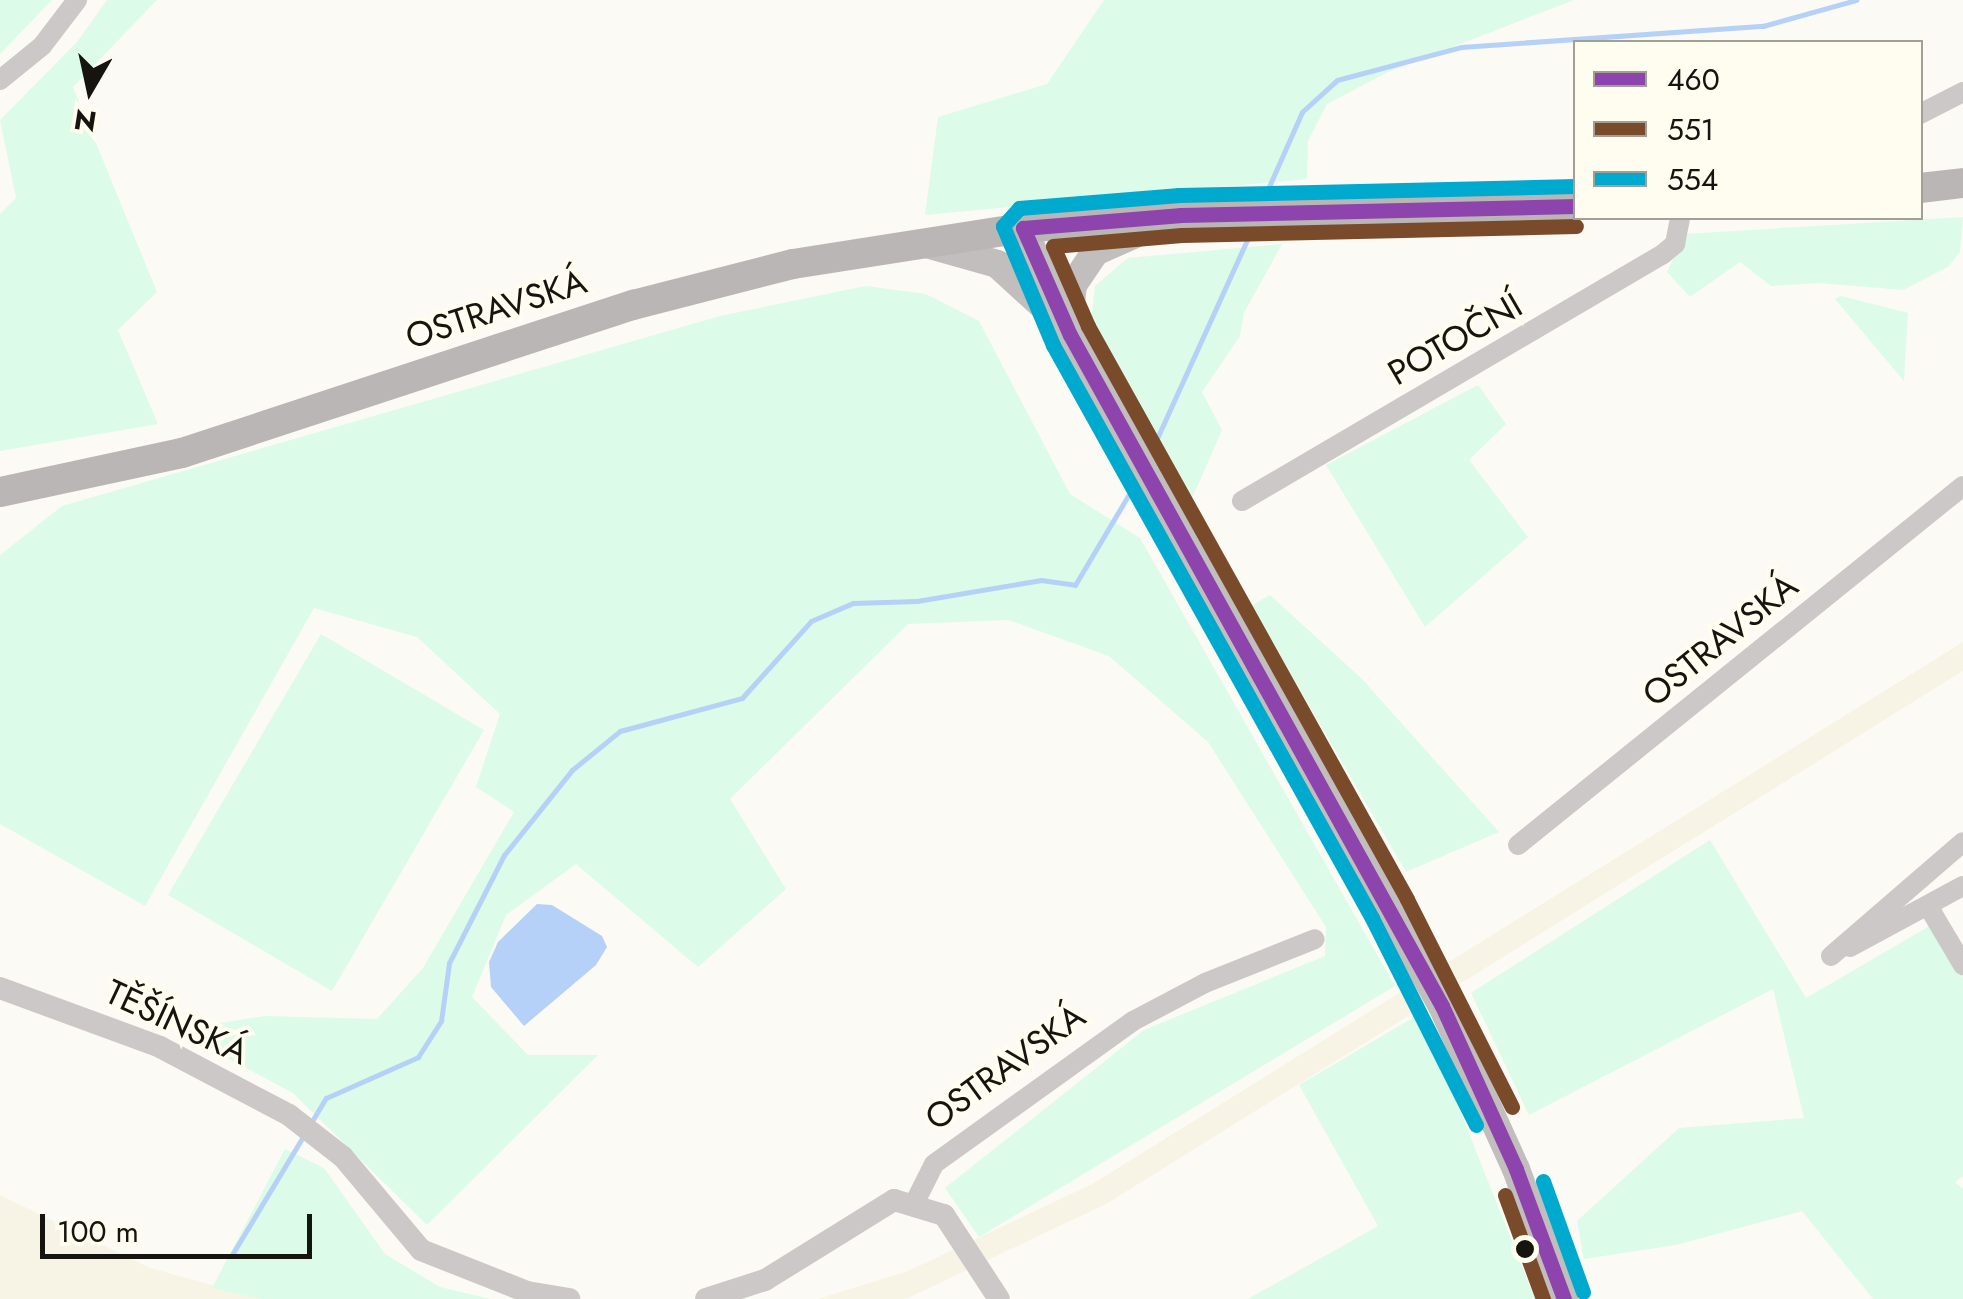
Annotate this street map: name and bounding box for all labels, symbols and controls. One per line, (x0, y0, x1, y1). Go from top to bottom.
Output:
north arrow (40, 40, 140, 140)
legend (1573, 40, 1923, 220)
text: 460 (1667, 58, 1720, 101)
text: N (71, 98, 99, 142)
text: 551 (1667, 108, 1714, 151)
text: 554 (1667, 158, 1718, 201)
street label: OSTRAVSKÁ (400, 260, 592, 358)
street label: POTOČNÍ (1381, 284, 1529, 394)
street label: OSTRAVSKÁ (1634, 565, 1806, 715)
street label: TĚŠÍNSKÁ (99, 971, 255, 1073)
street label: OSTRAVSKÁ (917, 995, 1093, 1139)
scale bar (45, 1194, 318, 1256)
text: 100 m (57, 1210, 139, 1253)
unlabelled marker (1515, 1239, 1535, 1259)

